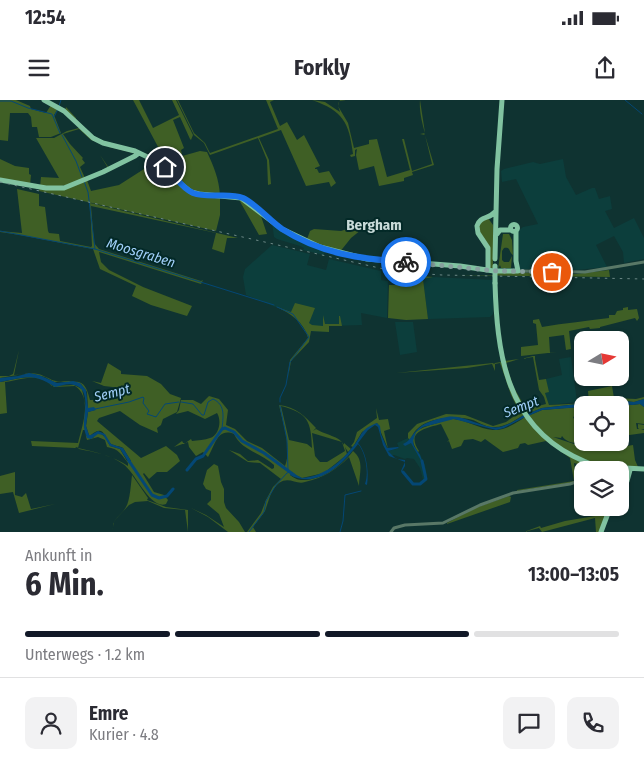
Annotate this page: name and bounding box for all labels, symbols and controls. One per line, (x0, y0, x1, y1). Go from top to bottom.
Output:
text: 12:54 (25, 6, 65, 29)
icon: menu (25, 54, 53, 82)
text: Forkly (294, 54, 350, 81)
icon: share (591, 54, 619, 82)
pin (144, 146, 186, 188)
icon: home (151, 153, 179, 181)
district label: Bergham (346, 216, 402, 234)
water label: Moosgraben (105, 235, 177, 271)
courier (381, 237, 431, 287)
icon: bike (392, 248, 420, 276)
pin (531, 251, 573, 293)
icon: bag (538, 258, 566, 286)
north arrow (574, 331, 629, 386)
map controls (574, 331, 629, 516)
water label: Sempt (91, 380, 132, 406)
water label: Sempt (500, 392, 541, 422)
button: locate (574, 396, 629, 451)
button: layers (574, 461, 629, 516)
text: Ankunft in (25, 546, 92, 565)
text: 13:00–13:05 (528, 563, 619, 586)
text: 6 Min. (25, 565, 104, 603)
text: Unterwegs · 1.2 km (25, 645, 145, 664)
button: person (25, 697, 77, 749)
button: chat (503, 697, 555, 749)
button: phone (567, 697, 619, 749)
text: Emre (89, 702, 128, 725)
text: Kurier · 4.8 (89, 725, 159, 744)

